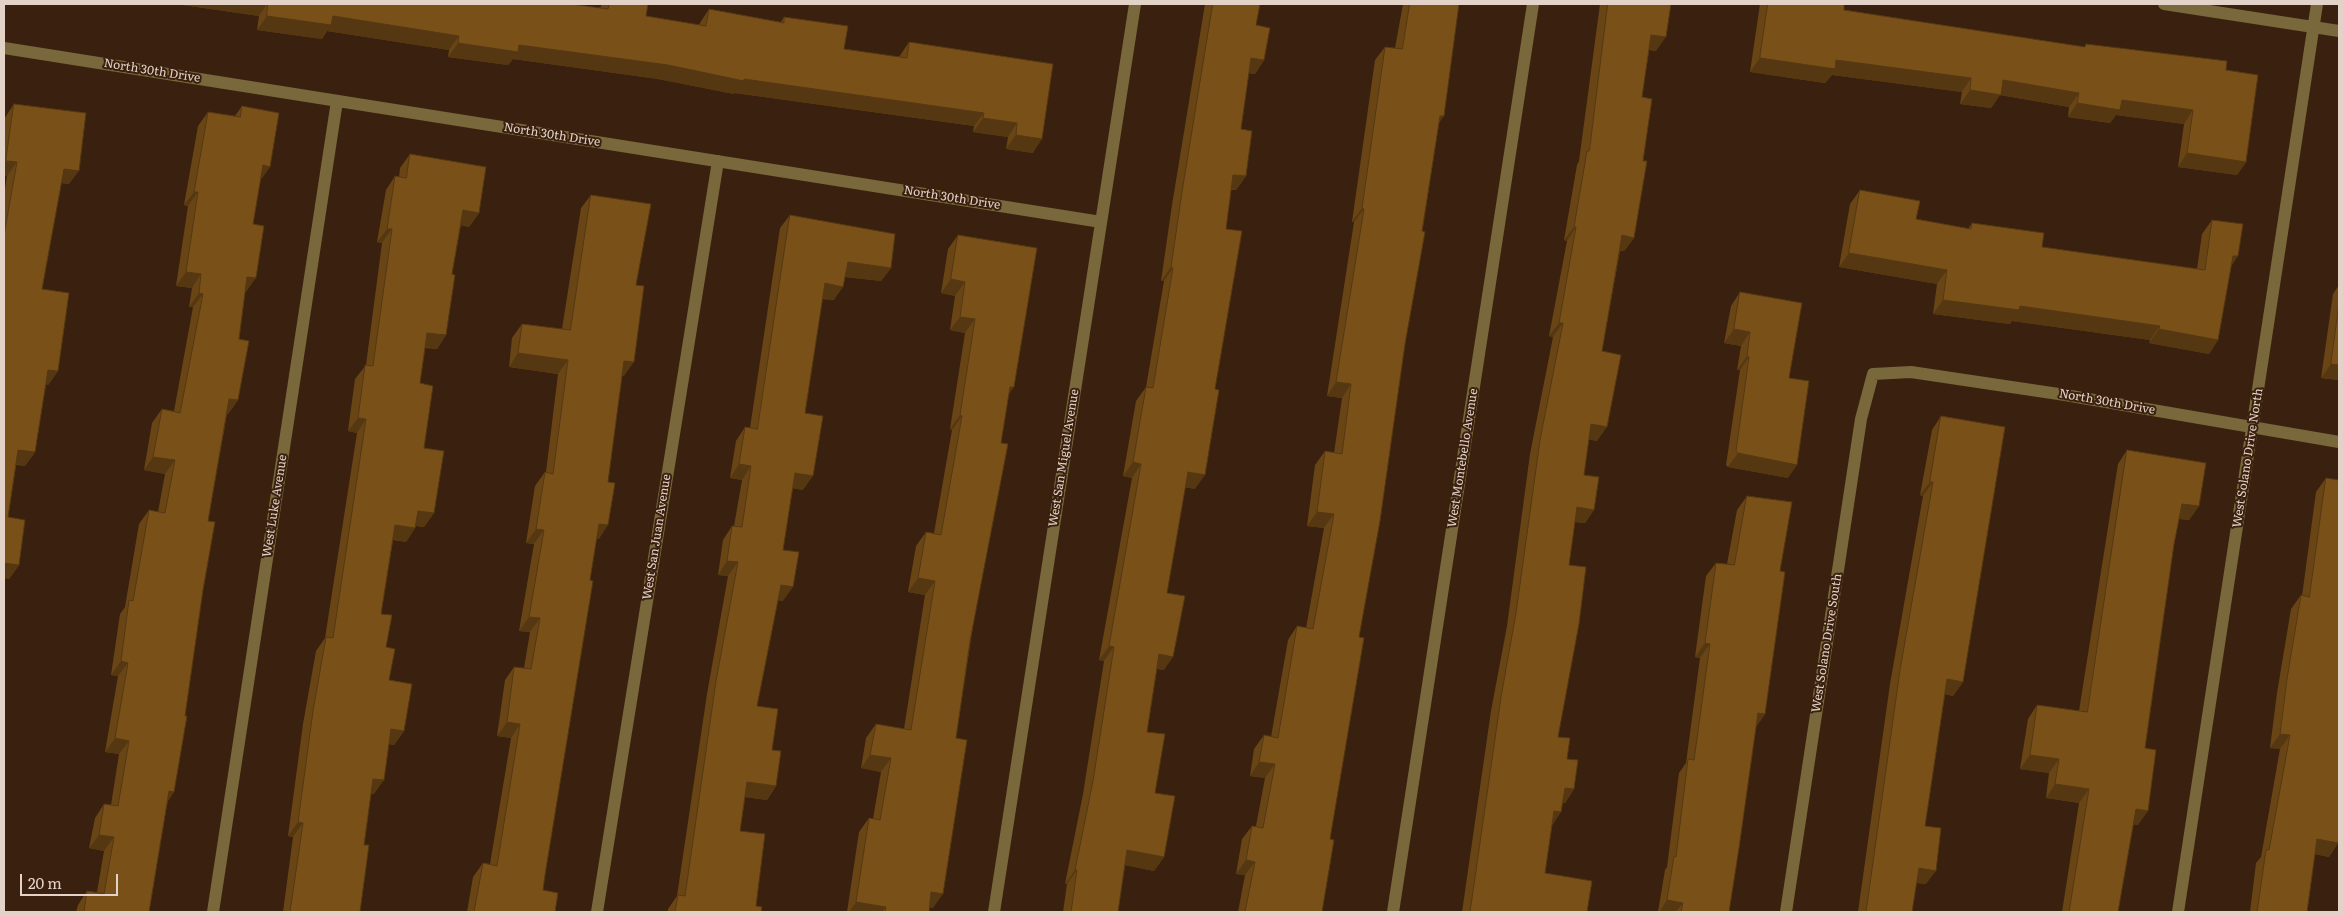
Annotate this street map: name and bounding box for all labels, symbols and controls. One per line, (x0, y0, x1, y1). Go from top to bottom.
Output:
street label: North 30th Drive (103, 56, 201, 86)
street label: North 30th Drive (503, 120, 601, 150)
street label: North 30th Drive (903, 183, 1001, 213)
street label: North 30th Drive (2058, 386, 2156, 418)
street label: West Solano Drive North (2230, 387, 2266, 529)
street label: West San Miguel Avenue (1046, 388, 1082, 528)
street label: West Montebello Avenue (1445, 388, 1481, 528)
street label: West Luke Avenue (260, 454, 290, 558)
street label: West San Juan Avenue (640, 473, 674, 601)
street label: West Solano Drive South (1809, 573, 1845, 713)
scale bar (22, 864, 120, 896)
text: 20 m (28, 871, 62, 894)

